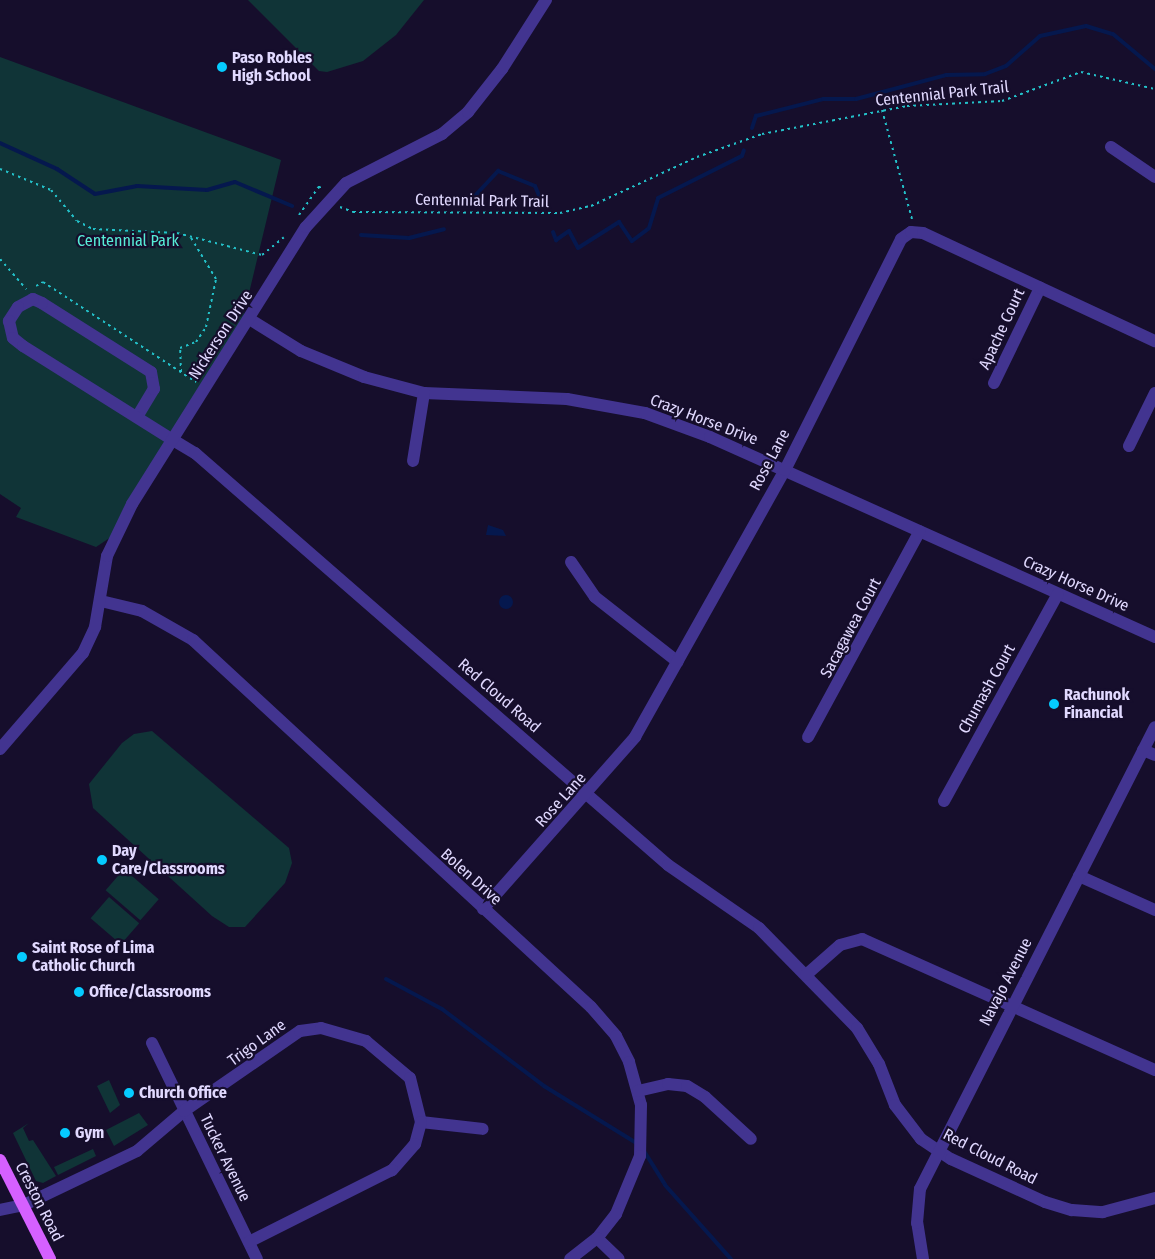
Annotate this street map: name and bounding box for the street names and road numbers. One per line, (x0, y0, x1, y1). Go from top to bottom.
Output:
street label: Centennial Park Trail (874, 77, 1010, 111)
street label: Centennial Park Trail (415, 190, 549, 212)
street label: Apache Court (975, 286, 1029, 372)
street label: Nickerson Drive (185, 287, 257, 383)
street label: Crazy Horse Drive (647, 391, 761, 449)
street label: Rose Lane (746, 426, 794, 494)
street label: Crazy Horse Drive (1020, 552, 1132, 616)
street label: Sacagawea Court (817, 575, 885, 681)
street label: Chumash Court (955, 641, 1019, 737)
street label: Red Cloud Road (454, 655, 544, 737)
street label: Rose Lane (532, 769, 590, 831)
street label: Bolen Drive (437, 845, 505, 909)
street label: Navajo Avenue (976, 935, 1036, 1029)
street label: Trigo Lane (224, 1016, 290, 1070)
street label: Tucker Avenue (196, 1111, 254, 1205)
street label: Red Cloud Road (940, 1125, 1040, 1189)
street label: Creston Road (11, 1159, 67, 1245)

